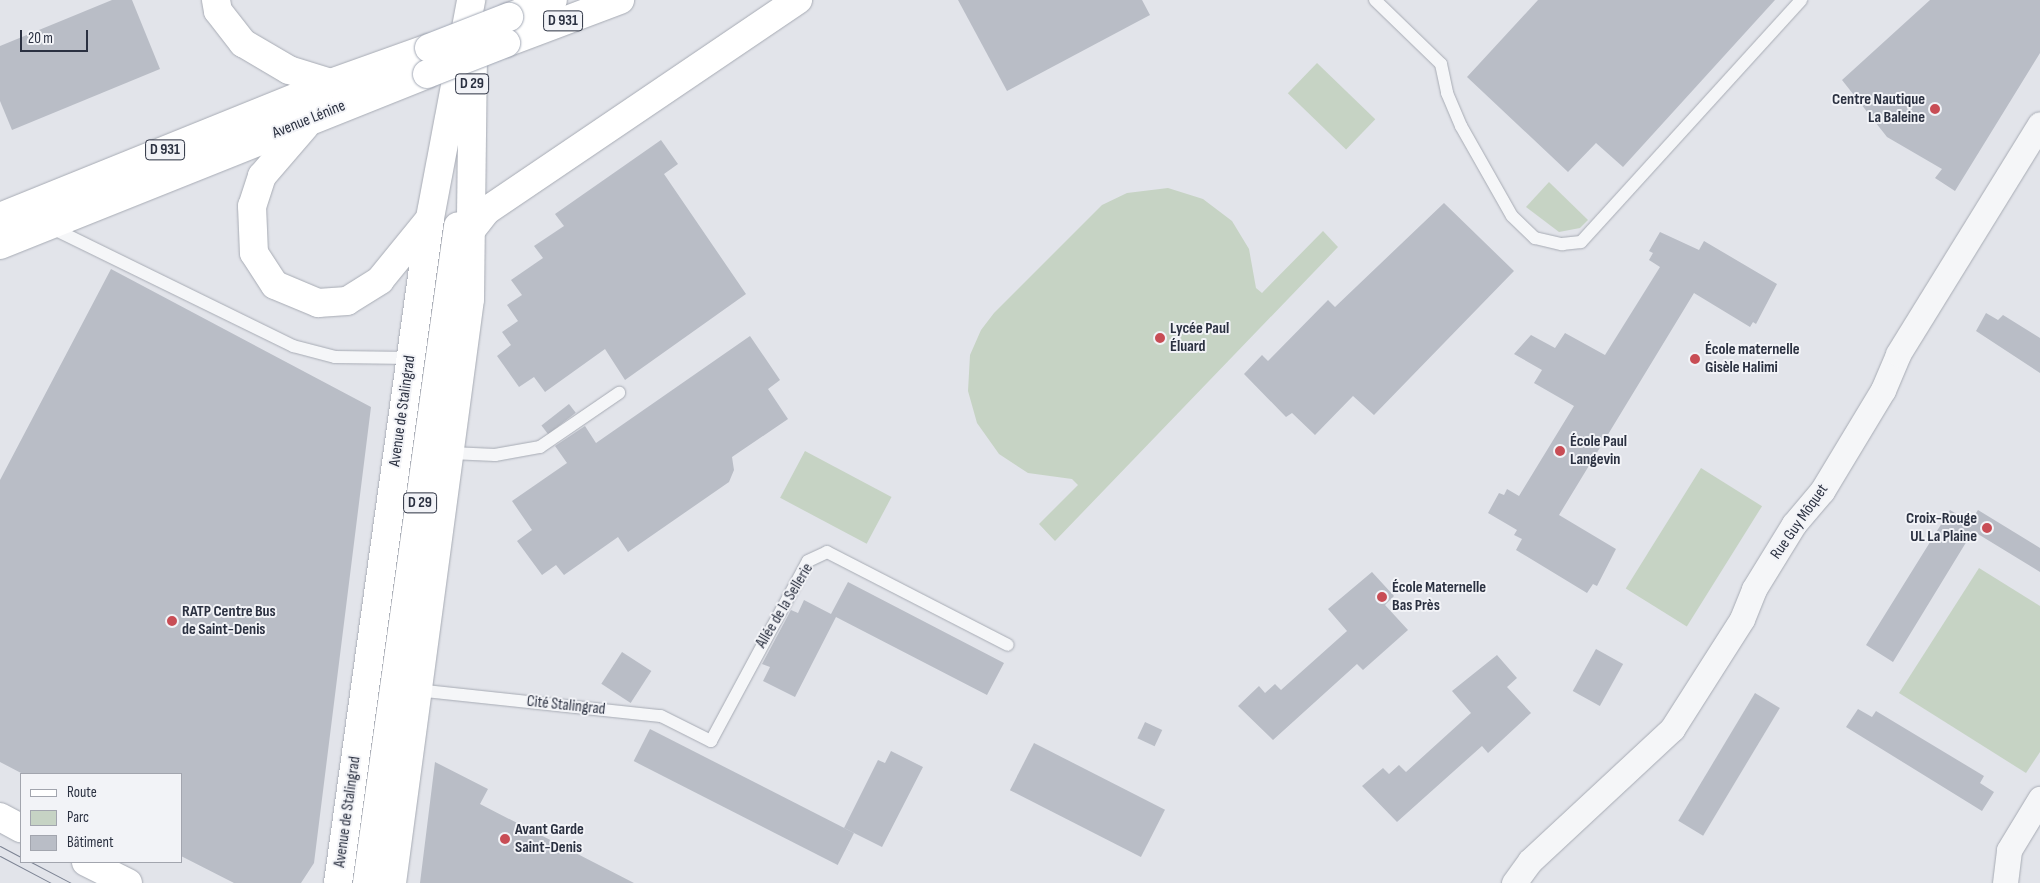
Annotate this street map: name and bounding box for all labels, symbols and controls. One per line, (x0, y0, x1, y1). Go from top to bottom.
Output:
road number: D 931 (543, 8, 583, 34)
scale bar (22, 20, 90, 52)
text: 20 m (28, 29, 53, 48)
road number: D 29 (454, 72, 490, 96)
place label: Centre Nautique La Baleine (1832, 90, 1925, 128)
street label: Avenue Lénine (270, 97, 348, 143)
marker: Centre Nautique La Baleine (1929, 103, 1941, 115)
road number: D 931 (145, 138, 185, 162)
place label: Lycée Paul Éluard (1170, 319, 1229, 357)
marker: Lycée Paul Éluard (1154, 332, 1166, 344)
place label: École maternelle Gisèle Halimi (1705, 340, 1800, 378)
marker: École maternelle Gisèle Halimi (1689, 353, 1701, 365)
street label: Avenue de Stalingrad (386, 354, 420, 468)
place label: École Paul Langevin (1570, 432, 1627, 470)
marker: École Paul Langevin (1554, 445, 1566, 457)
street label: Rue Guy Môquet (1767, 481, 1833, 563)
road number: D 29 (402, 490, 438, 516)
place label: Croix-Rouge UL La Plaine (1906, 509, 1977, 547)
marker: Croix-Rouge UL La Plaine (1981, 522, 1993, 534)
street label: Allée de la Sellerie (752, 560, 818, 652)
place label: École Maternelle Bas Près (1392, 578, 1486, 616)
marker: École Maternelle Bas Près (1376, 591, 1388, 603)
place label: RATP Centre Bus de Saint-Denis (182, 602, 276, 640)
marker: RATP Centre Bus de Saint-Denis (166, 615, 178, 627)
street label: Cité Stalingrad (526, 692, 606, 720)
street label: Avenue de Stalingrad (331, 755, 365, 869)
legend (20, 773, 182, 863)
text: Route (67, 783, 97, 802)
text: Parc (67, 808, 89, 827)
place label: Avant Garde Saint-Denis (515, 820, 584, 858)
text: Bâtiment (67, 833, 114, 852)
marker: Avant Garde Saint-Denis (499, 833, 511, 845)

